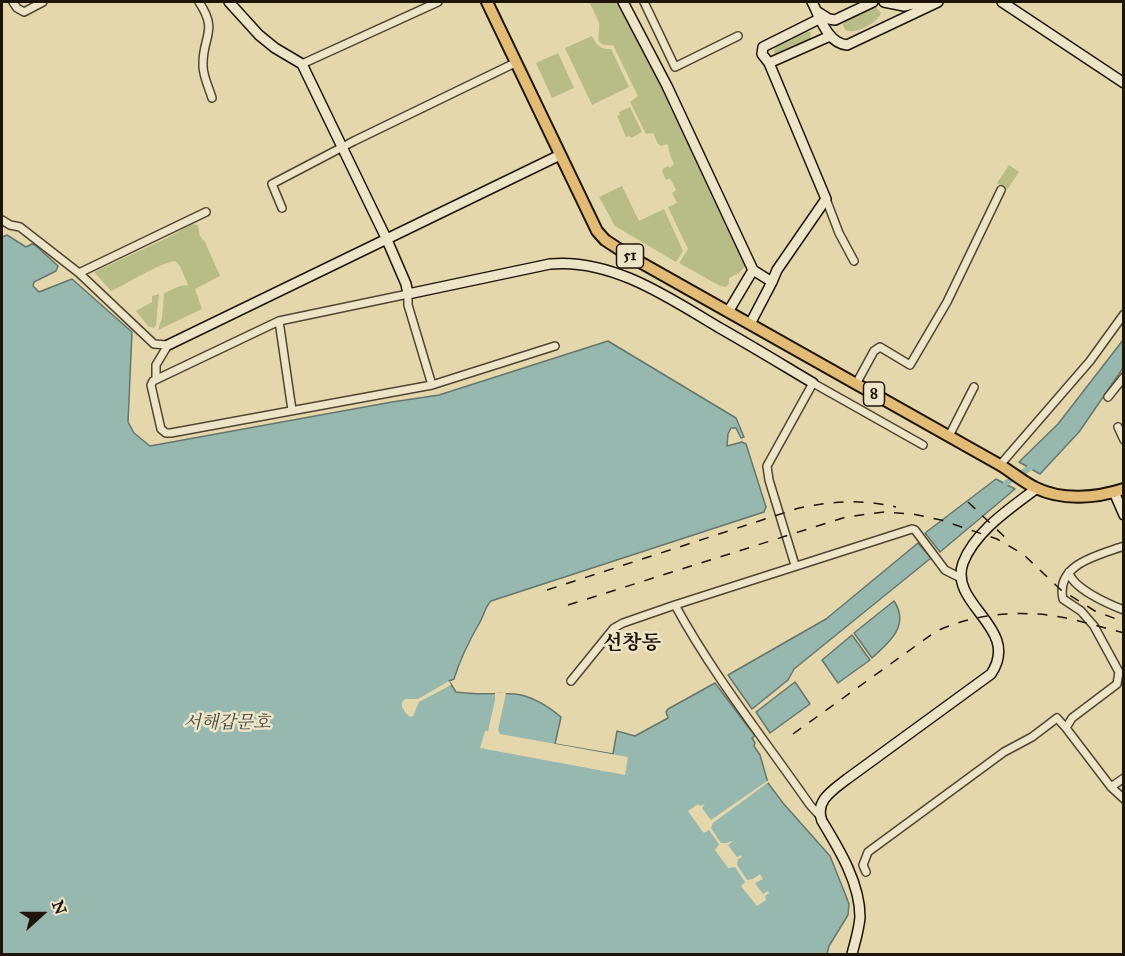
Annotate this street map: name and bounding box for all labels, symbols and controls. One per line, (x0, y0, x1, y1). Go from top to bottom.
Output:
road number: 51 (616, 244, 644, 268)
road number: 8 (864, 382, 884, 406)
district label: 선창동 (603, 632, 661, 656)
water label: 서해갑문호 (184, 713, 270, 735)
north arrow (12, 884, 72, 944)
text: N (48, 898, 71, 917)

